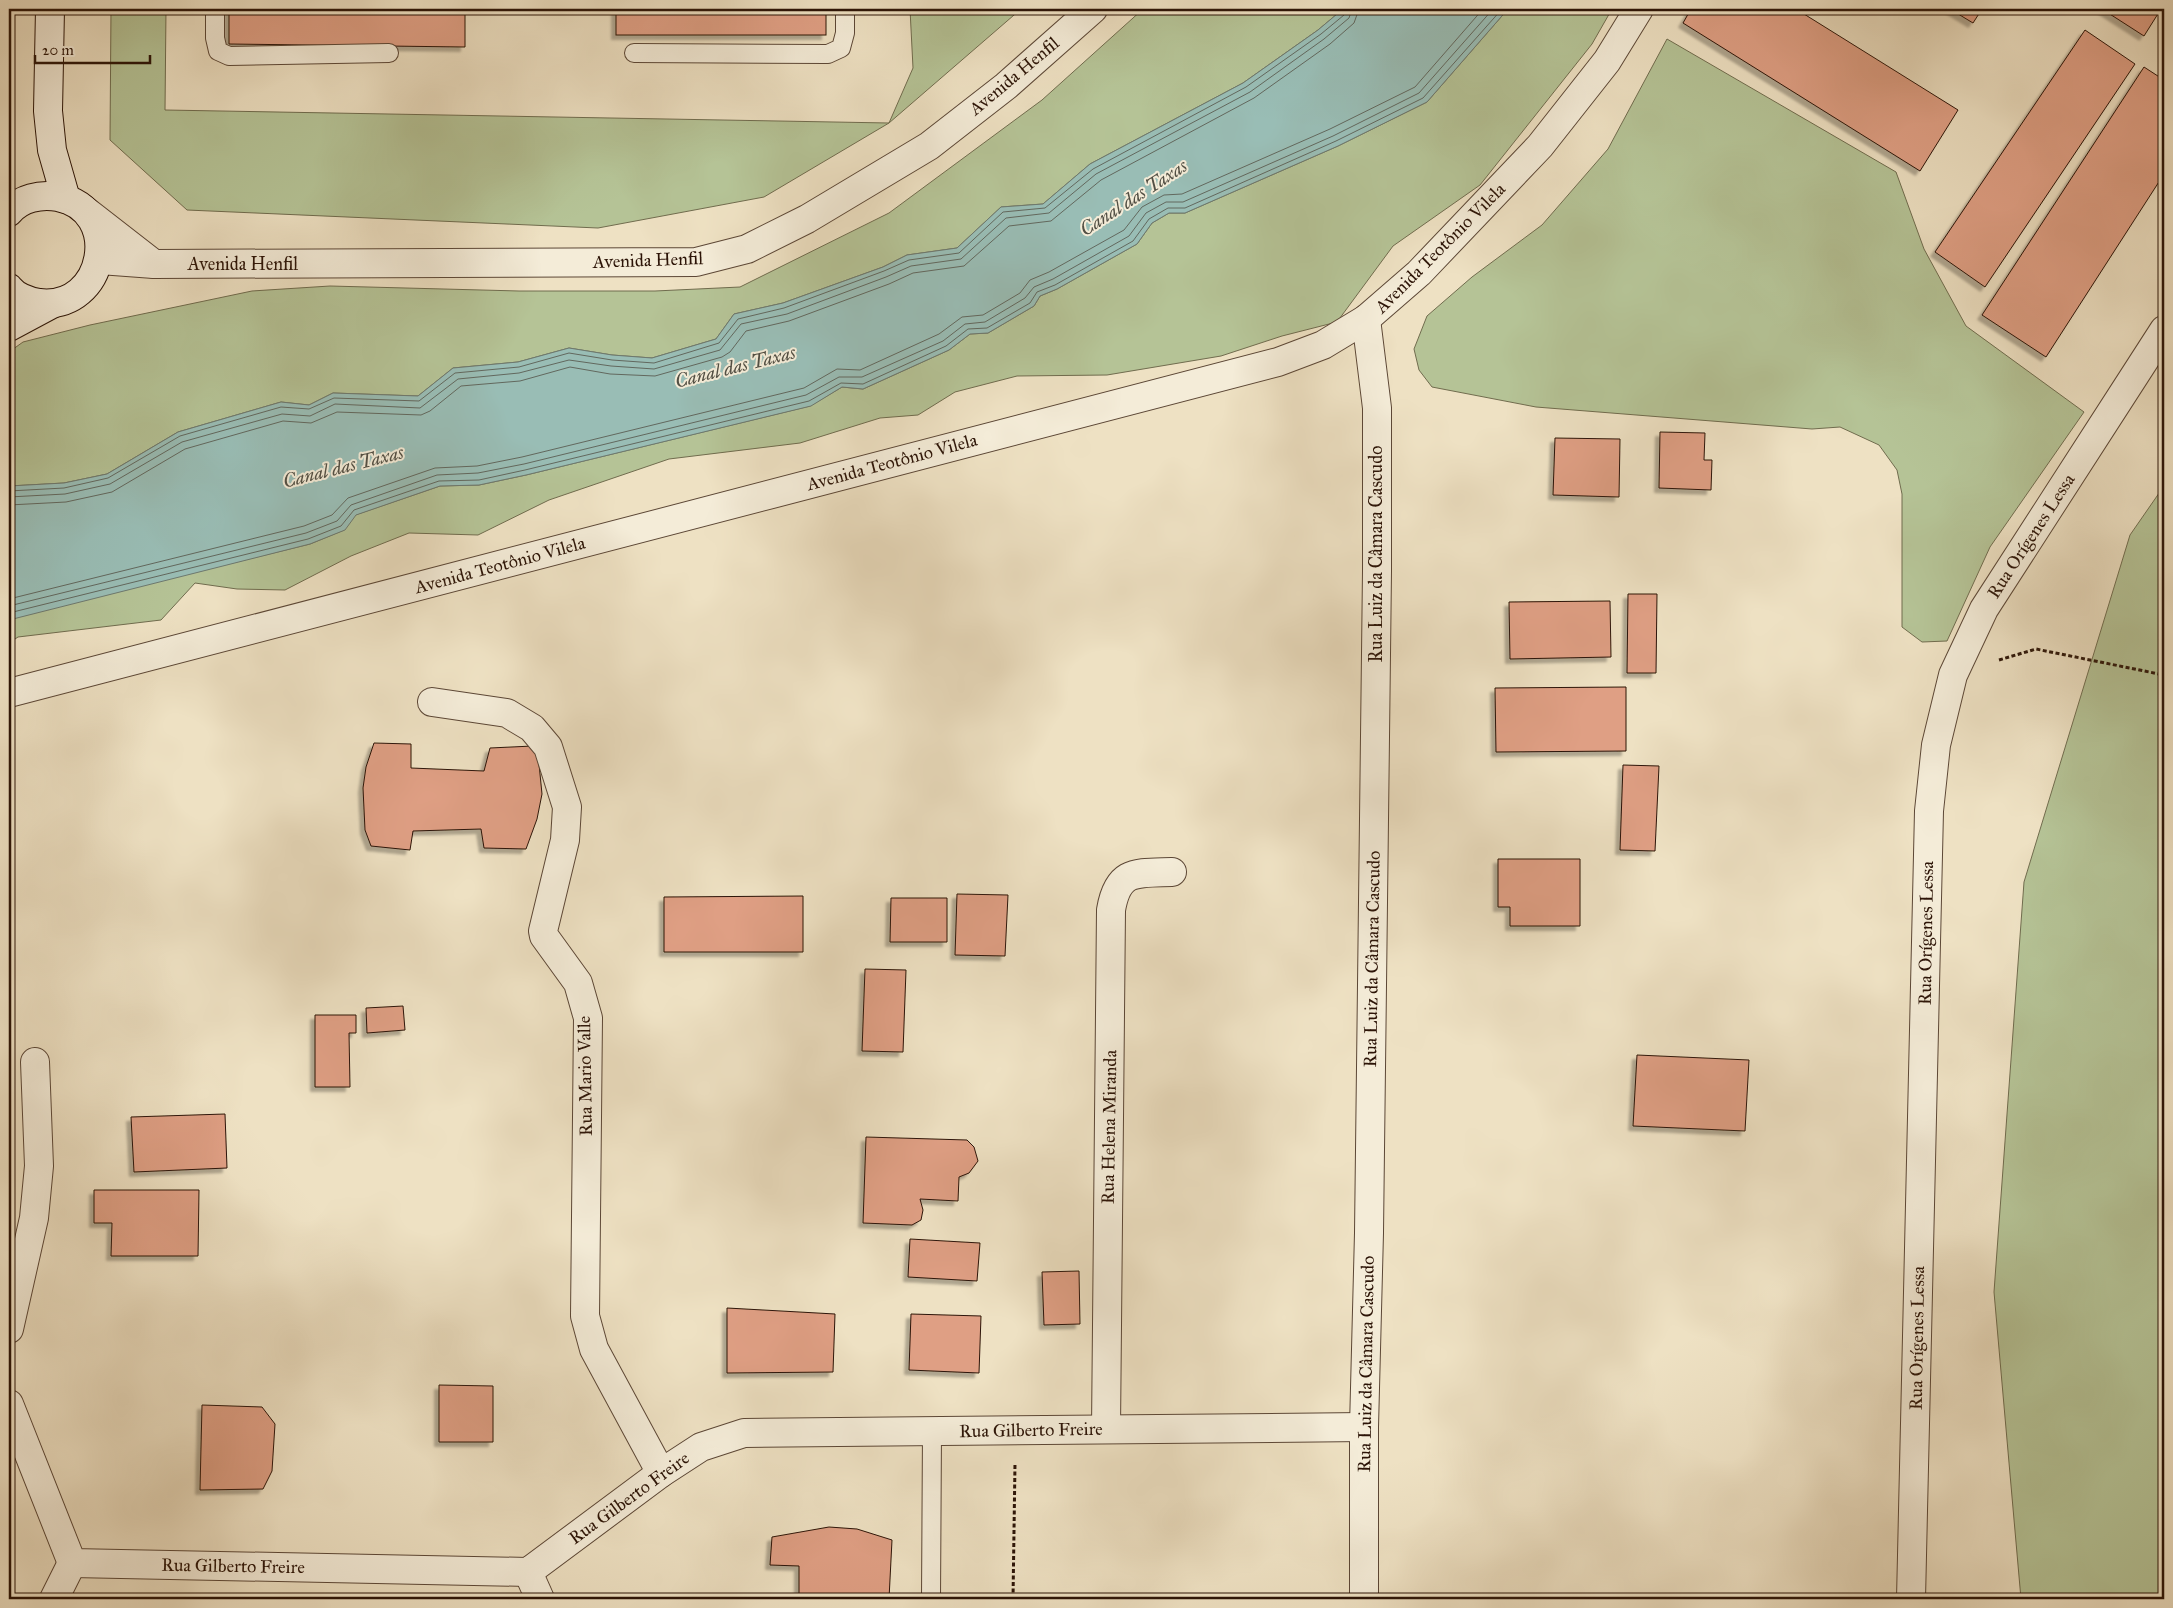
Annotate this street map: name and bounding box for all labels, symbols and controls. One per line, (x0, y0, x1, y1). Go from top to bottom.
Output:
scale bar (35, 32, 150, 64)
street label: Avenida Henfil (964, 32, 1063, 121)
text: 20 m (42, 41, 74, 59)
water label: Canal das Taxas (1075, 154, 1192, 241)
street label: Avenida Teotônio Vilela (1369, 178, 1510, 319)
street label: Avenida Henfil (591, 247, 704, 273)
street label: Avenida Henfil (187, 253, 298, 275)
water label: Canal das Taxas (673, 340, 798, 393)
street label: Avenida Teotônio Vilela (803, 429, 980, 496)
water label: Canal das Taxas (281, 440, 406, 493)
street label: Rua Luiz da Câmara Cascudo (1365, 446, 1387, 662)
street label: Rua Orígenes Lessa (1983, 469, 2081, 603)
street label: Avenida Teotônio Vilela (411, 532, 588, 599)
street label: Rua Luiz da Câmara Cascudo (1359, 850, 1385, 1068)
street label: Rua Orígenes Lessa (1914, 860, 1939, 1005)
street label: Rua Mario Valle (573, 1016, 597, 1136)
street label: Rua Helena Miranda (1097, 1049, 1121, 1204)
street label: Rua Luiz da Câmara Cascudo (1353, 1255, 1379, 1473)
street label: Rua Orígenes Lessa (1905, 1265, 1930, 1410)
street label: Rua Gilberto Freire (959, 1418, 1103, 1442)
street label: Rua Gilberto Freire (564, 1447, 694, 1549)
street label: Rua Gilberto Freire (161, 1554, 305, 1578)

